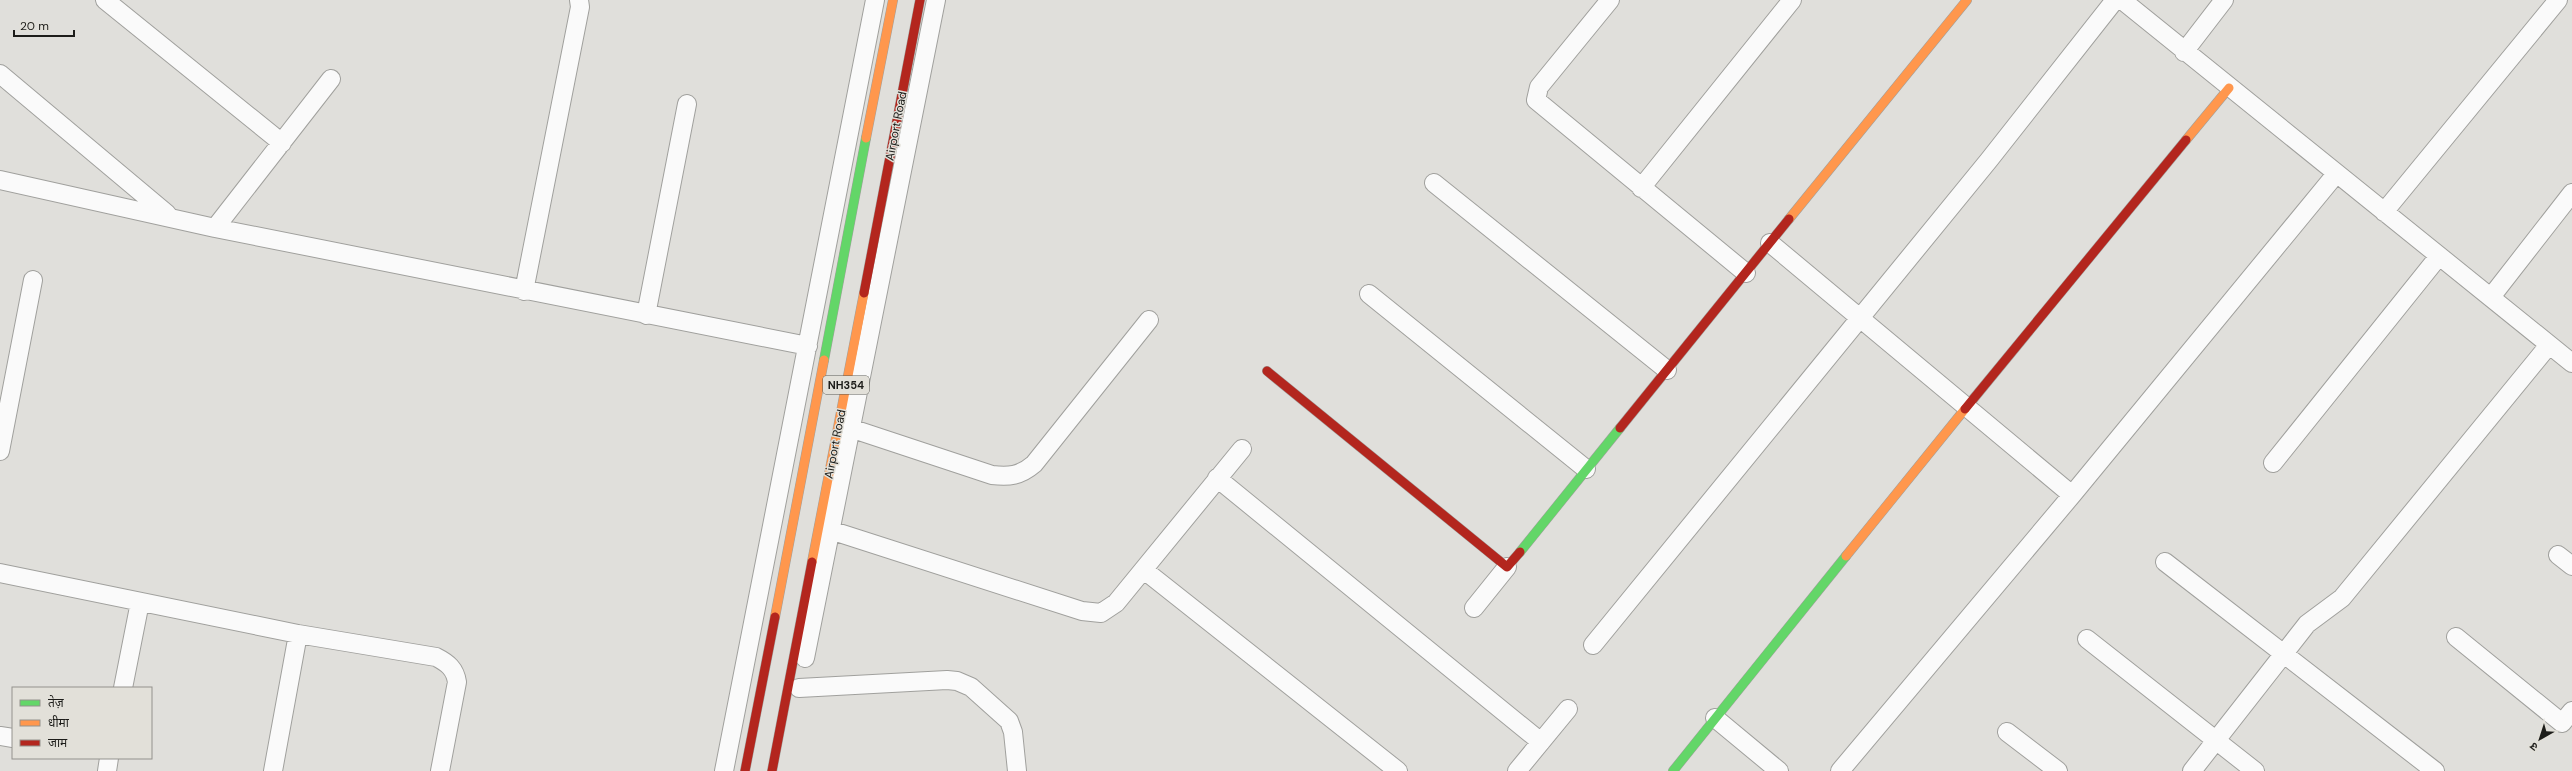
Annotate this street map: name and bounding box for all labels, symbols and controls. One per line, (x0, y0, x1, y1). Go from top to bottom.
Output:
scale bar (14, 12, 74, 38)
text: 20 m (20, 18, 49, 34)
street label: Airport Road (881, 90, 911, 162)
road number: NH354 (823, 376, 869, 394)
street label: Airport Road (820, 408, 850, 480)
legend (12, 687, 152, 759)
text: तेज़ (48, 695, 65, 711)
text: धीमा (48, 715, 70, 731)
north arrow (2520, 719, 2560, 759)
text: जाम (48, 735, 68, 751)
text: उ (2526, 739, 2541, 754)

